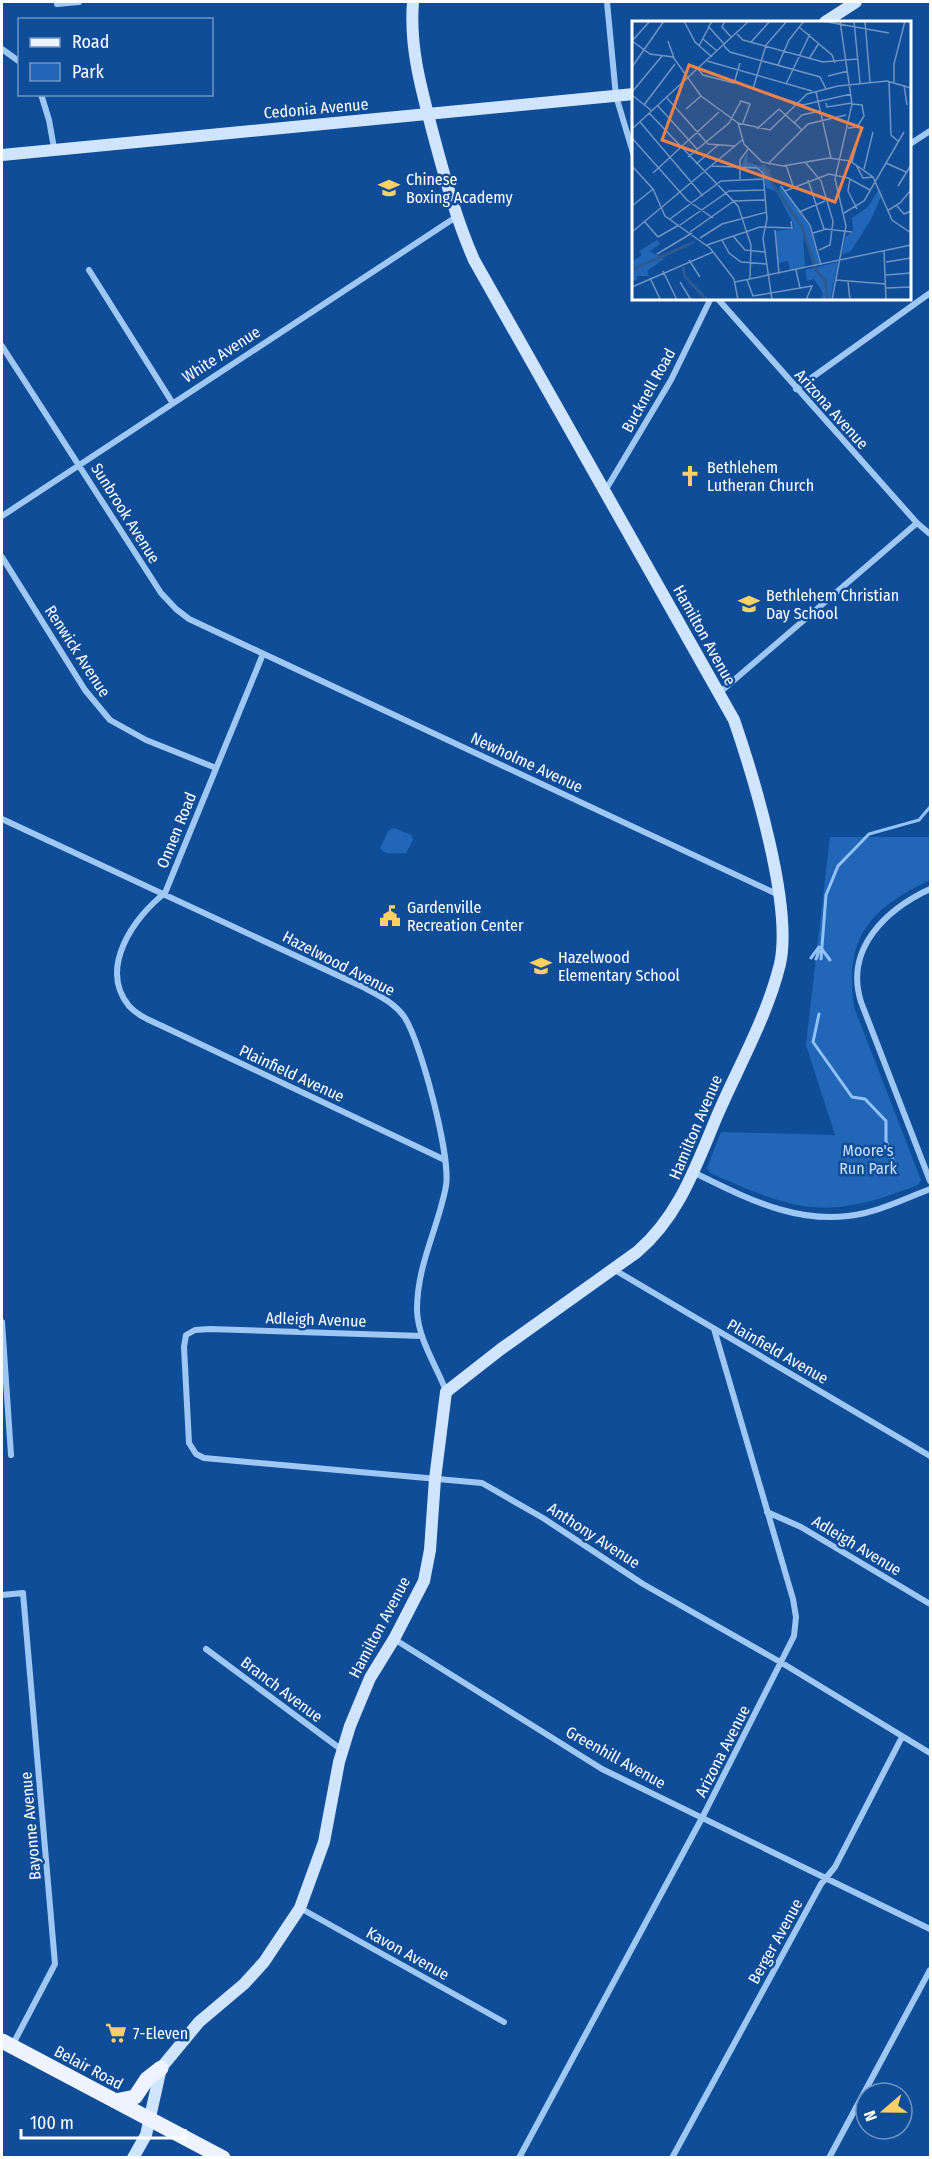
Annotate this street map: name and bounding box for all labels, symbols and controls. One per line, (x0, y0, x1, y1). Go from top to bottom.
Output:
legend (18, 18, 213, 96)
inset map (632, 21, 911, 300)
text: Road (72, 31, 109, 53)
text: Park (72, 61, 105, 83)
street label: Cedonia Avenue (263, 94, 369, 123)
place label: Chinese Boxing Academy (406, 170, 513, 207)
school or university icon: Chinese Boxing Academy (377, 176, 401, 200)
street label: White Avenue (179, 322, 264, 387)
street label: Bucknell Road (618, 345, 679, 436)
street label: Arizona Avenue (791, 366, 872, 453)
place label: Bethlehem Lutheran Church (707, 458, 814, 495)
street label: Sunbrook Avenue (87, 460, 164, 567)
church icon: Bethlehem Lutheran Church (678, 464, 702, 488)
street label: Hamilton Avenue (669, 582, 740, 689)
place label: Bethlehem Christian Day School (766, 586, 899, 623)
school or university icon: Bethlehem Christian Day School (737, 592, 761, 616)
street label: Renwick Avenue (41, 602, 114, 701)
street label: Newholme Avenue (468, 728, 586, 797)
street label: Onnen Road (153, 789, 200, 871)
place label: Gardenville Recreation Center (407, 898, 524, 935)
public building icon: Gardenville Recreation Center (378, 904, 402, 928)
street label: Hazelwood Avenue (279, 927, 398, 1000)
place label: Hazelwood Elementary School (558, 948, 680, 985)
school or university icon: Hazelwood Elementary School (529, 954, 553, 978)
street label: Plainfield Avenue (236, 1041, 347, 1106)
street label: Hamilton Avenue (665, 1072, 726, 1182)
park label: Moore's Run Park (839, 1141, 897, 1178)
street label: Adleigh Avenue (265, 1308, 367, 1331)
street label: Plainfield Avenue (724, 1315, 832, 1388)
street label: Anthony Avenue (544, 1499, 644, 1572)
street label: Adleigh Avenue (809, 1511, 905, 1580)
street label: Hamilton Avenue (345, 1573, 414, 1681)
street label: Branch Avenue (237, 1653, 326, 1726)
street label: Arizona Avenue (691, 1702, 754, 1800)
street label: Greenhill Avenue (562, 1722, 669, 1793)
street label: Bayonne Avenue (16, 1771, 45, 1881)
street label: Berger Avenue (744, 1895, 807, 1987)
street label: Kavon Avenue (363, 1923, 453, 1984)
supermarket icon: 7-Eleven (104, 2021, 128, 2045)
place label: 7-Eleven (133, 2024, 188, 2043)
street label: Belair Road (51, 2041, 126, 2093)
north arrow (854, 2081, 914, 2141)
scale bar (21, 2102, 184, 2140)
text: N (860, 2108, 881, 2124)
text: 100 m (30, 2112, 74, 2134)

